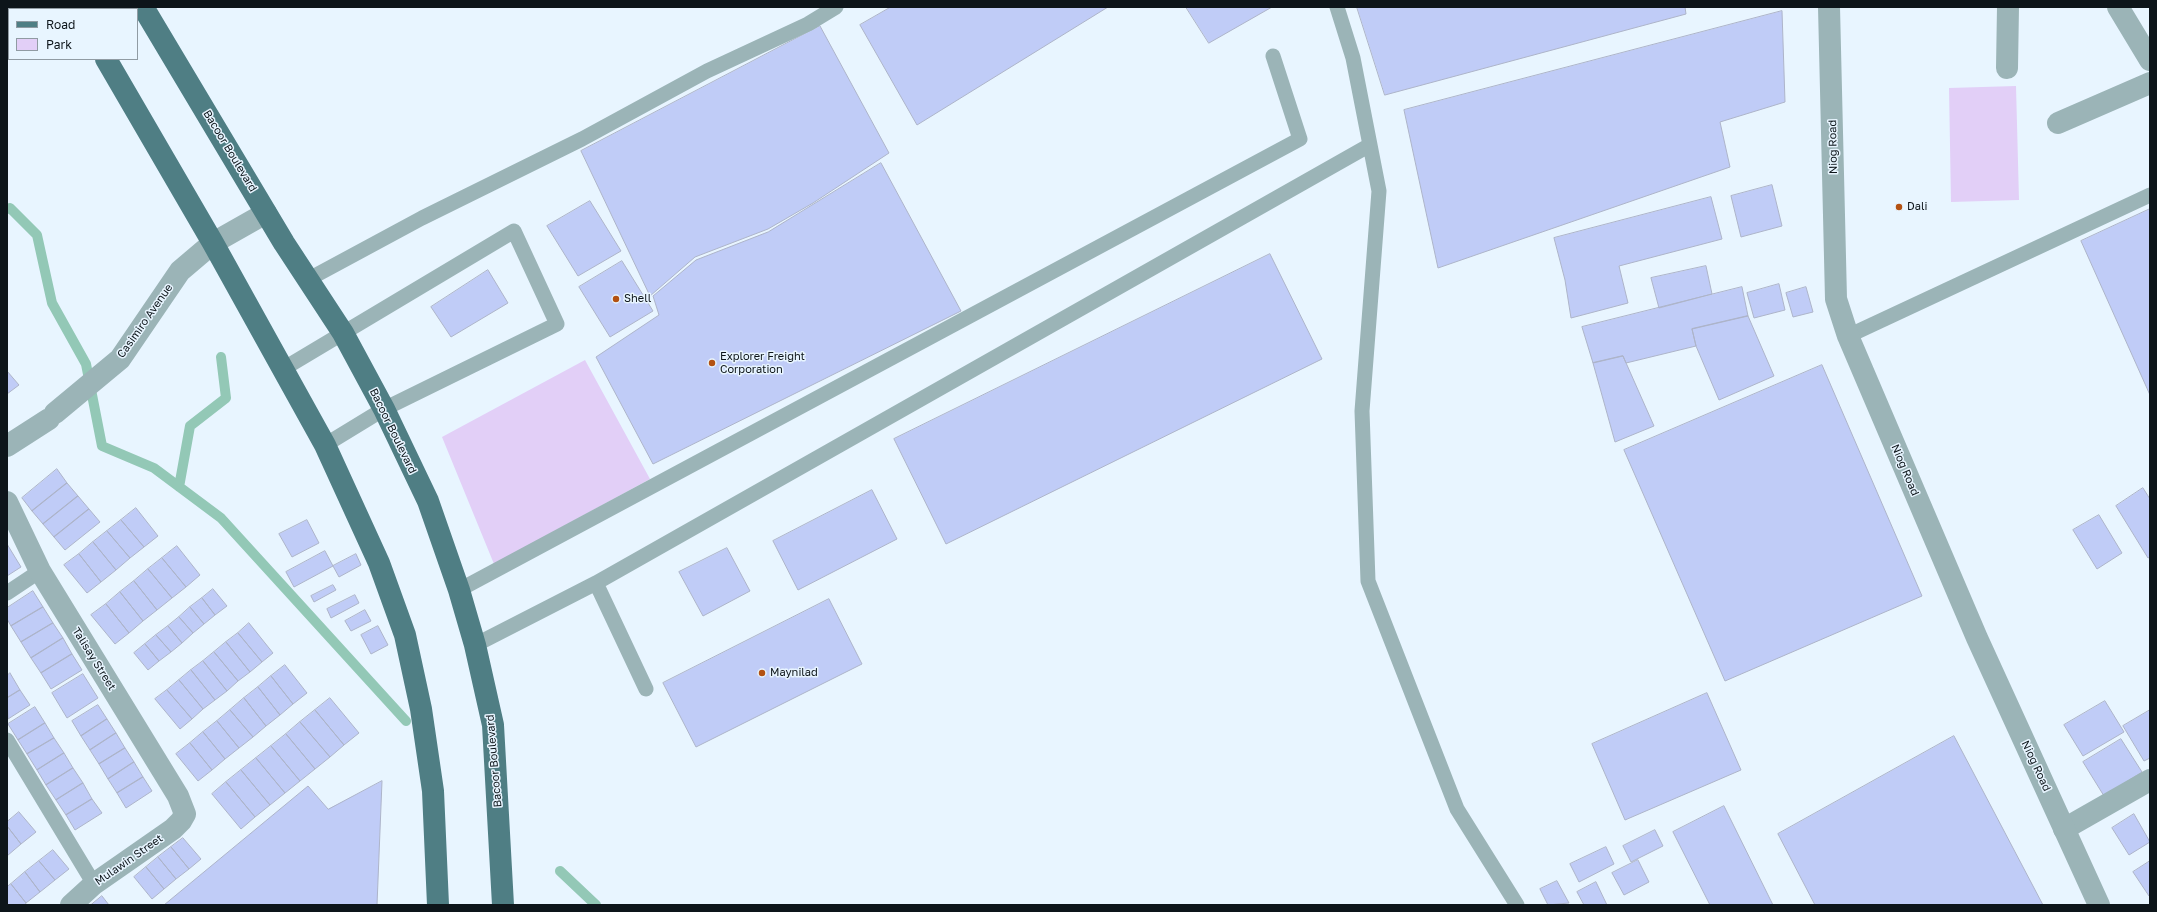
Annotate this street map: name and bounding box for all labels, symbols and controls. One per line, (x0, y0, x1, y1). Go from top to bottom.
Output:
legend (8, 8, 138, 60)
text: Road (46, 17, 75, 32)
text: Park (46, 37, 72, 52)
street label: Bacoor Boulevard (200, 108, 260, 194)
street label: Niog Road (1826, 120, 1840, 174)
place label: Dali (1907, 200, 1927, 214)
marker: Dali (1894, 202, 1904, 212)
street label: Casimiro Avenue (114, 281, 176, 361)
place label: Shell (624, 292, 651, 306)
marker: Shell (611, 294, 621, 304)
place label: Explorer Freight Corporation (720, 350, 805, 376)
marker: Explorer Freight Corporation (707, 358, 717, 368)
street label: Bacoor Boulevard (367, 386, 419, 476)
street label: Niog Road (1888, 442, 1922, 498)
street label: Talisay Street (69, 625, 119, 693)
place label: Maynilad (770, 666, 818, 680)
marker: Maynilad (757, 668, 767, 678)
street label: Bacoor Boulevard (483, 714, 505, 808)
street label: Niog Road (2019, 739, 2053, 793)
street label: Mulawin Street (93, 832, 165, 888)

